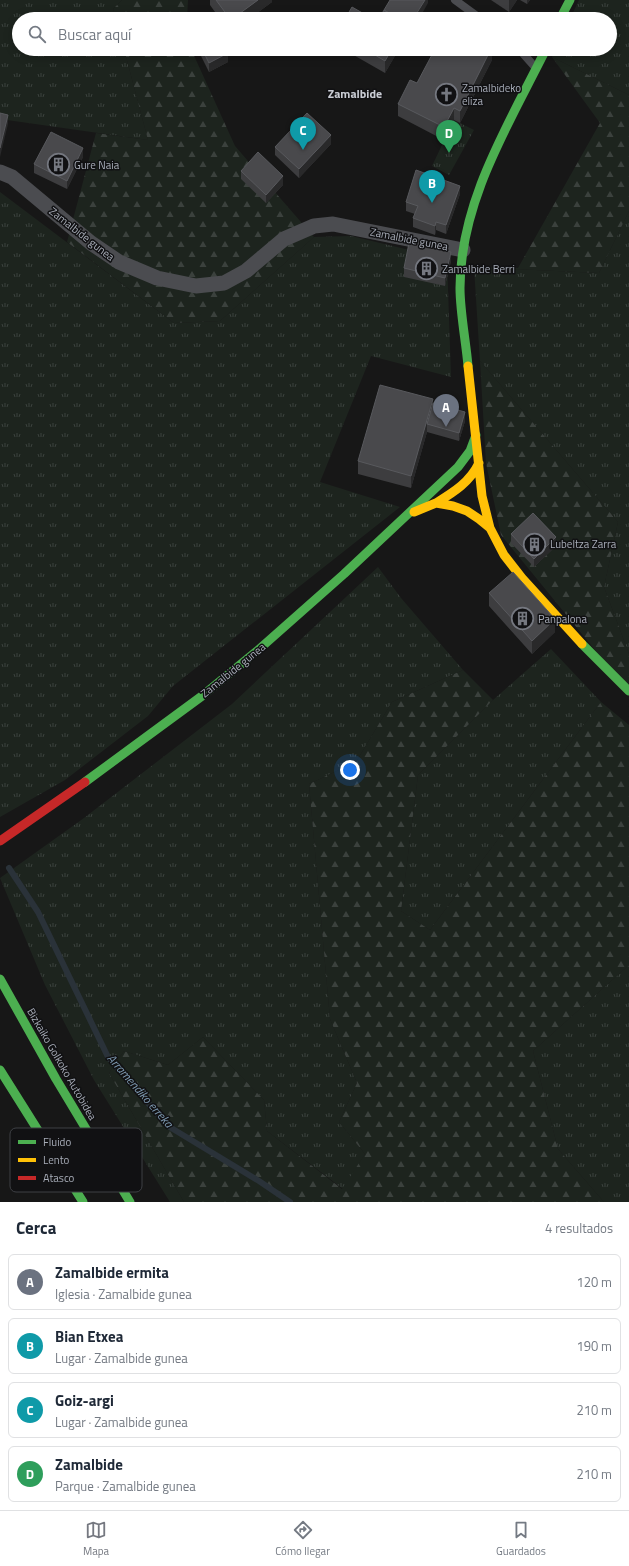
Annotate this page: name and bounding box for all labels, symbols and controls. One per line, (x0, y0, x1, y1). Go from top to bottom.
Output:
search box (12, 12, 617, 56)
icon: search (26, 23, 48, 45)
text: Buscar aquí (58, 23, 131, 46)
place label: Zamalbideko eliza (462, 80, 521, 109)
church icon: Zamalbideko eliza (433, 81, 459, 107)
district label: Zamalbide (328, 84, 382, 103)
pin: C (290, 117, 316, 150)
pin: D (436, 120, 462, 153)
building icon: Gure Naia (46, 152, 72, 178)
place label: Gure Naia (74, 157, 120, 173)
pin: B (419, 170, 445, 203)
street label: Zamalbide gunea (46, 203, 118, 265)
street label: Zamalbide gunea (369, 224, 450, 254)
building icon: Zamalbide Berri (414, 256, 440, 282)
place label: Zamalbide Berri (442, 261, 515, 277)
pin: A (433, 394, 459, 427)
building icon: Lubeltza Zarra (521, 531, 547, 557)
place label: Lubeltza Zarra (550, 536, 617, 552)
building icon: Panpalona (509, 606, 535, 632)
place label: Panpalona (538, 611, 587, 627)
street label: Zamalbide gunea (197, 639, 269, 701)
your location (340, 760, 360, 780)
street label: Bizkaiko Golkoko Autobidea (23, 1005, 101, 1124)
water label: Arramendiko erreka (103, 1049, 179, 1133)
legend (10, 1128, 142, 1192)
text: Fluido (43, 1134, 71, 1150)
text: Lento (43, 1152, 70, 1168)
text: Atasco (43, 1170, 75, 1186)
text: Cerca (16, 1215, 56, 1241)
text: 4 resultados (545, 1218, 613, 1238)
text: Zamalbide ermita (55, 1261, 169, 1284)
text: A (26, 1272, 34, 1292)
text: 120 m (576, 1272, 612, 1292)
text: Iglesia · Zamalbide gunea (55, 1284, 192, 1304)
text: Bian Etxea (55, 1325, 123, 1348)
text: B (26, 1336, 34, 1356)
text: 190 m (576, 1336, 612, 1356)
text: Lugar · Zamalbide gunea (55, 1348, 188, 1368)
text: Goiz-argi (55, 1389, 114, 1412)
text: C (26, 1400, 34, 1420)
text: 210 m (576, 1400, 612, 1420)
text: Lugar · Zamalbide gunea (55, 1412, 188, 1432)
text: Zamalbide (55, 1453, 123, 1476)
text: D (26, 1464, 34, 1484)
text: 210 m (576, 1464, 612, 1484)
text: Parque · Zamalbide gunea (55, 1476, 196, 1496)
tab: Mapa (83, 1519, 109, 1559)
tab: Cómo llegar (275, 1519, 330, 1559)
tab: Guardados (496, 1519, 546, 1559)

